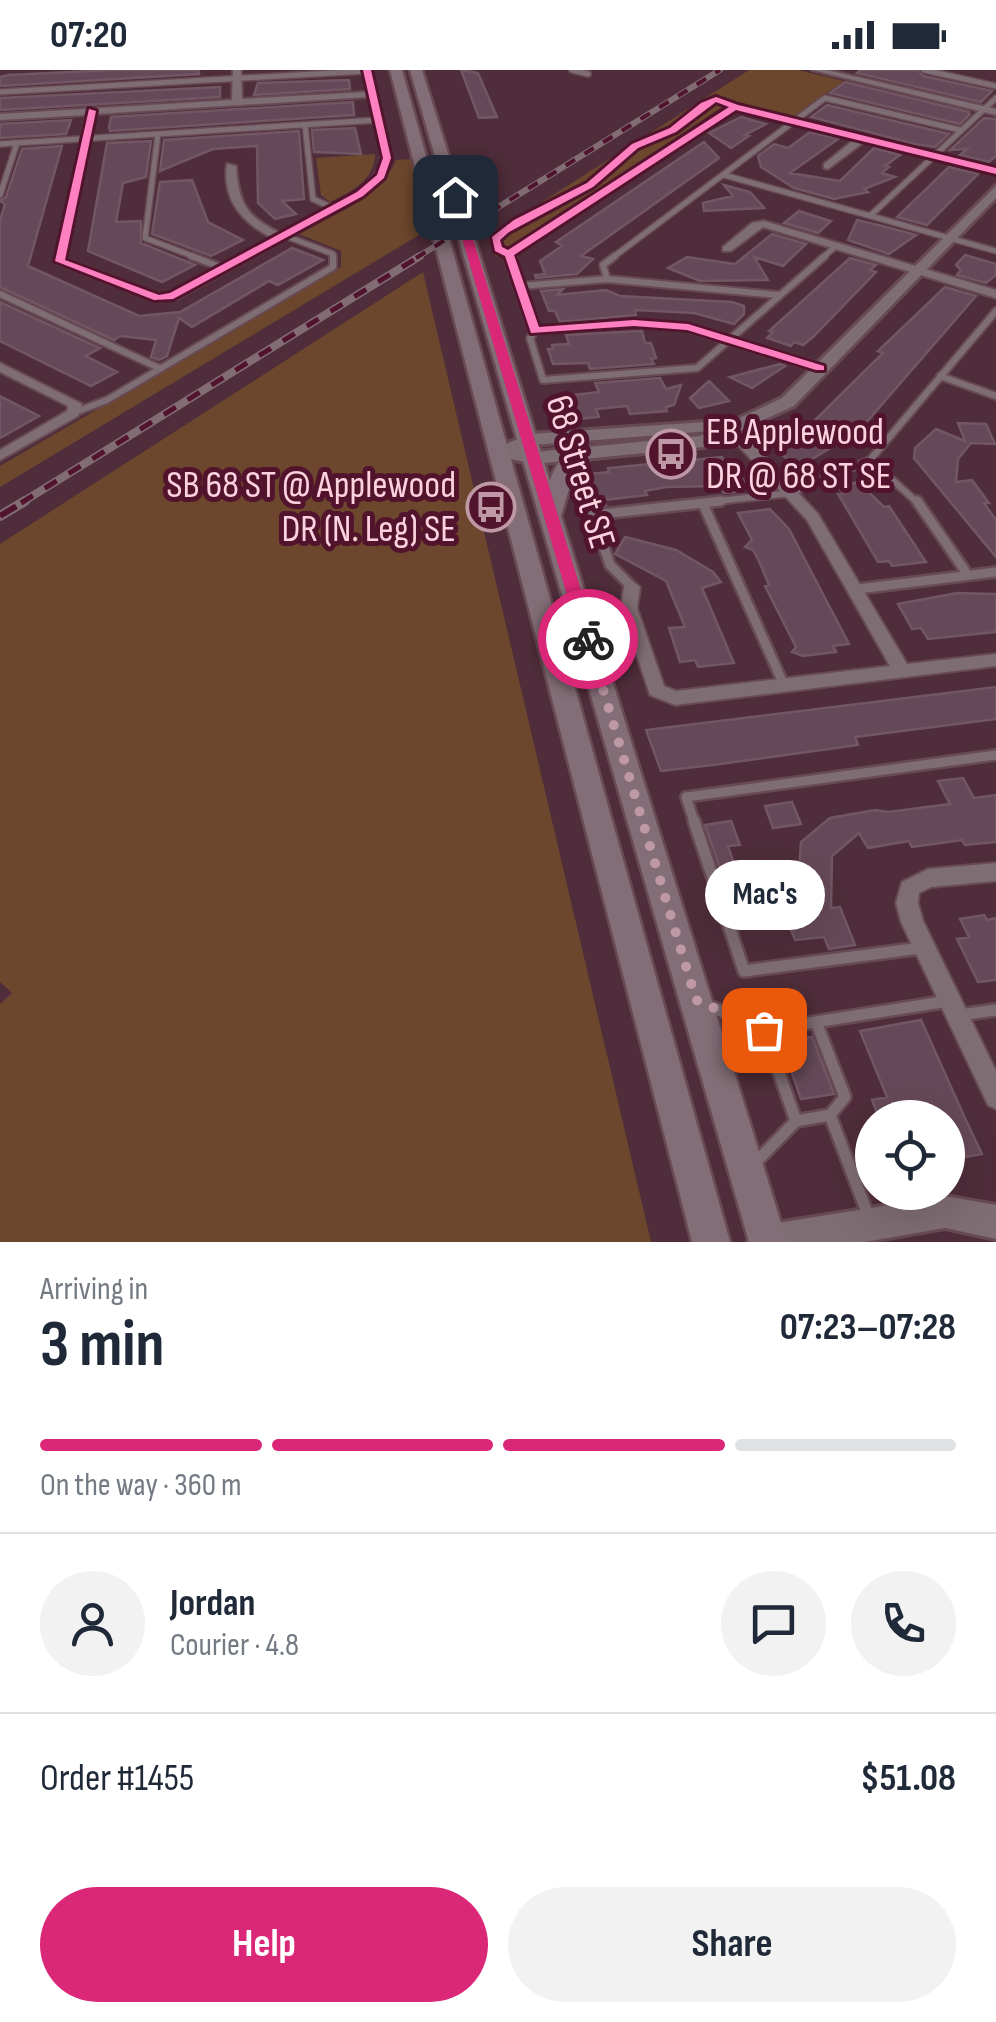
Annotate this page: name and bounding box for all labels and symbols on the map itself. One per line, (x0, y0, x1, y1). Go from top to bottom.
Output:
pin (413, 155, 498, 240)
street label: 68 Street SE (535, 390, 625, 554)
place label: EB Applewood DR @ 68 ST SE (706, 410, 891, 499)
bus stop icon: EB Applewood DR @ 68 ST SE (645, 428, 697, 480)
place label: SB 68 ST @ Applewood DR (N. Leg) SE (166, 463, 456, 552)
bus stop icon: SB 68 ST @ Applewood DR (N. Leg) SE (465, 481, 517, 533)
courier (538, 589, 638, 689)
callout: Mac's (704, 860, 824, 930)
pin (722, 988, 807, 1073)

